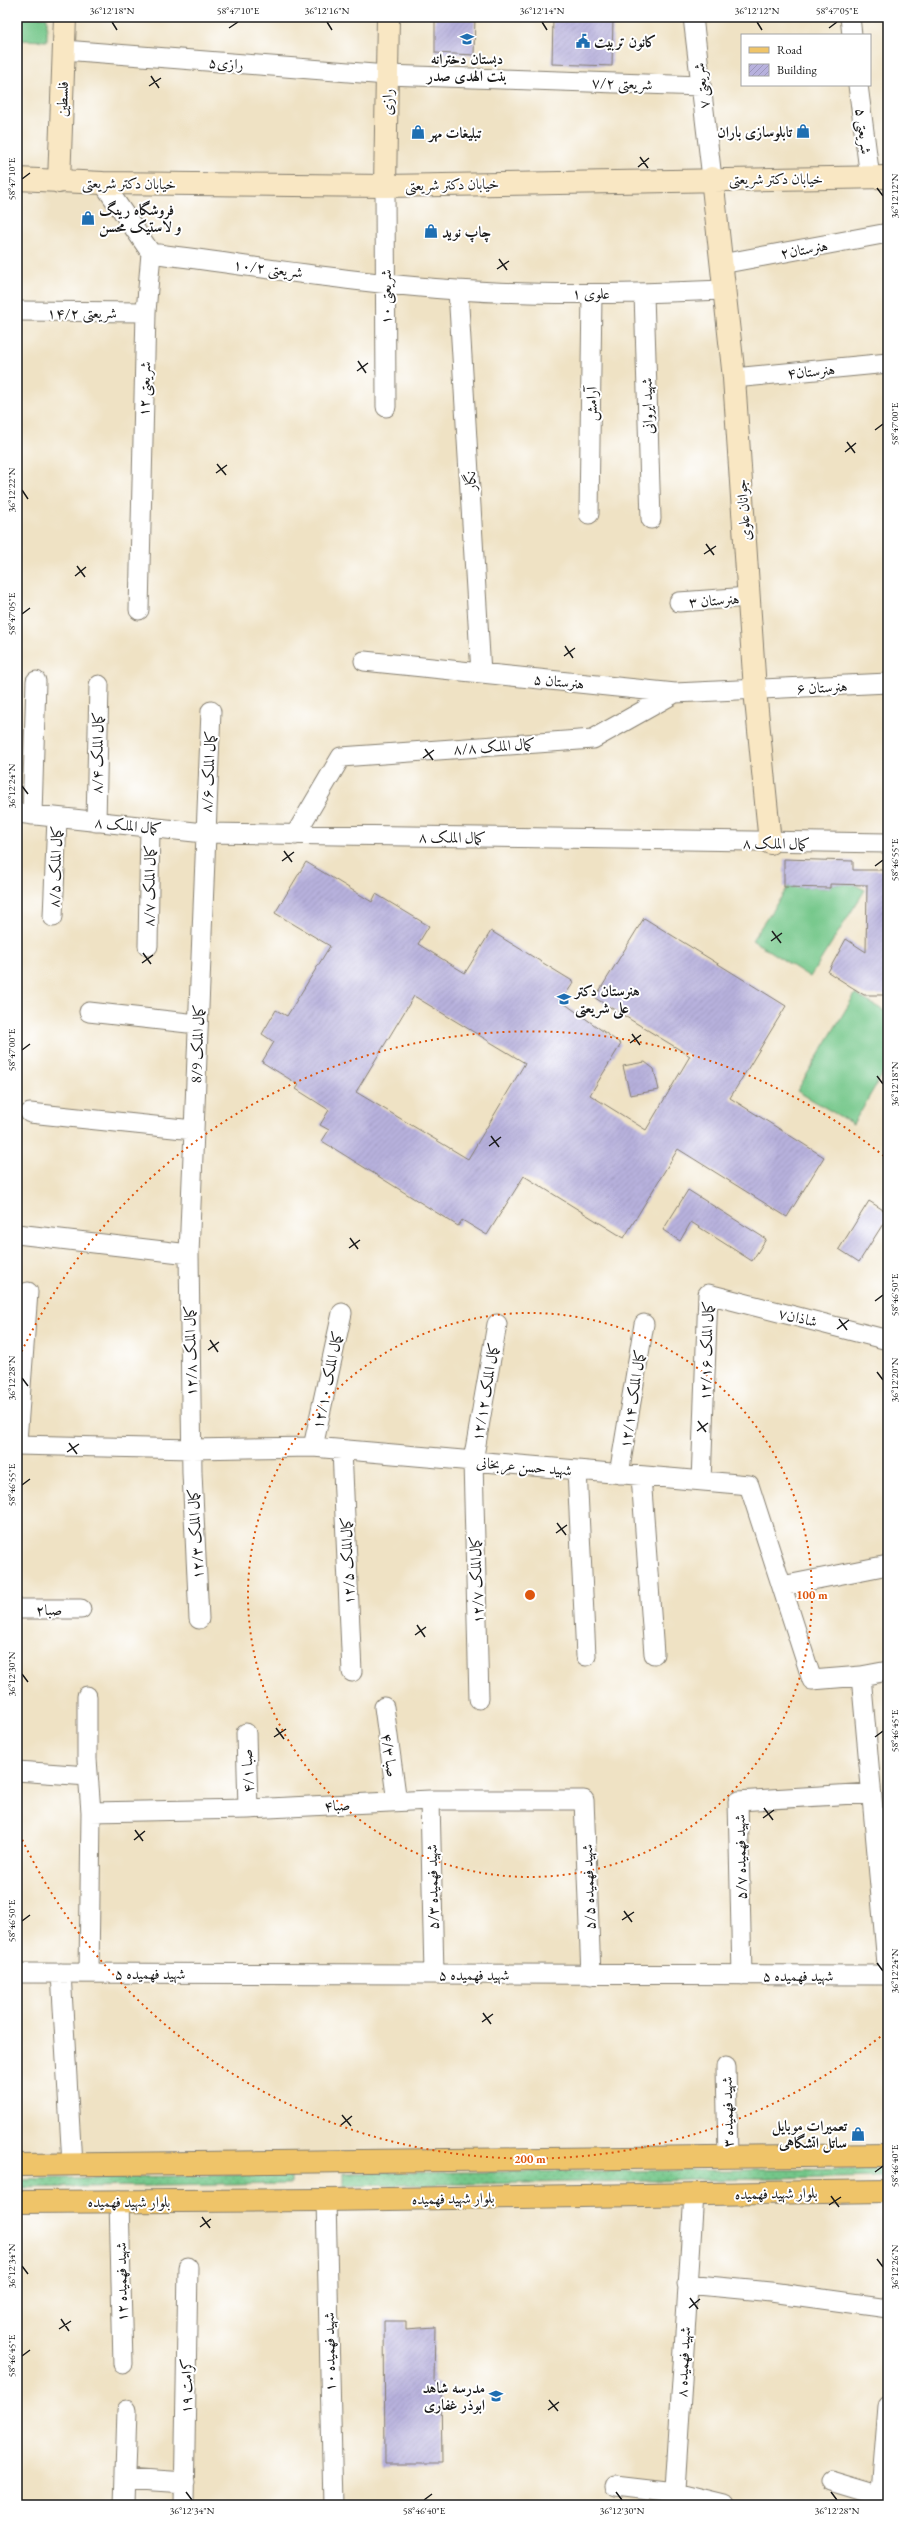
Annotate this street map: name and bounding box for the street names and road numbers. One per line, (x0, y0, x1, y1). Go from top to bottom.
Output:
street label: رازی۵ (208, 52, 244, 74)
street label: ۷ شریعتی (689, 62, 715, 110)
street label: شریعتی ۷/۲ (591, 72, 653, 96)
street label: فلسطین (52, 81, 72, 117)
street label: رازی (377, 88, 397, 116)
street label: شریعتی ۵ (850, 107, 876, 155)
street label: خیابان دکتر شریعتی (729, 169, 823, 190)
street label: خیابان دکتر شریعتی (82, 173, 176, 195)
street label: خیابان دکتر شریعتی (405, 174, 499, 196)
street label: هنرستان۲ (779, 235, 829, 263)
street label: شریعتی ۱۰/۲ (232, 254, 304, 284)
street label: شریعتی ۱۰ (376, 269, 397, 325)
street label: علوی ۱ (572, 283, 610, 303)
street label: شریعتی ۱۴/۲ (47, 303, 117, 324)
street label: هنرستان۴ (786, 359, 836, 383)
street label: شریعتی ۱۲ (134, 361, 156, 417)
street label: شهید ایروانی (637, 377, 658, 435)
street label: آرامش (581, 385, 602, 421)
street label: نگار (460, 471, 480, 493)
street label: جوانان علوی (731, 478, 755, 542)
street label: هنرستان ۳ (688, 589, 740, 611)
street label: هنرستان ۵ (533, 669, 585, 693)
street label: هنرستان ۶ (796, 676, 848, 698)
street label: کمال الملک ۸/۴ (87, 712, 107, 794)
street label: کمال الملک ۸/۶ (196, 730, 220, 813)
street label: کمال الملک ۸/۸ (453, 734, 536, 758)
street label: کمال الملک ۸ (94, 812, 163, 838)
street label: کمال الملک ۸/۵ (44, 826, 66, 908)
street label: کمال الملک ۸ (418, 827, 486, 847)
street label: کمال الملک ۸ (742, 833, 810, 853)
street label: کمال الملک ۸/۷ (139, 845, 159, 927)
street label: کمال الملک 8/9 (186, 1004, 208, 1084)
street label: کمال الملک ۱۲/۱۶ (695, 1301, 717, 1401)
street label: شاذان۷ (777, 1303, 819, 1331)
street label: کمال الملک ۱۲/۸ (180, 1305, 200, 1396)
street label: کمال الملک ۱۲/۱۰ (307, 1329, 347, 1431)
street label: کمال الملک ۱۲/۱۲ (467, 1341, 503, 1443)
street label: کمال الملک ۱۲/۱۴ (615, 1348, 649, 1450)
street label: شهید حسن عربخانی (475, 1452, 573, 1482)
street label: کمال الملک ۱۲/۳ (183, 1488, 207, 1580)
street label: کمال‌الملک ۱۲/۵ (336, 1517, 358, 1605)
street label: کمال‌الملک ۱۲/۷ (465, 1536, 487, 1624)
street label: صبا۲ (36, 1600, 62, 1619)
street label: صبا ۴/۳ (378, 1732, 402, 1778)
street label: صبا ۴/۱ (237, 1749, 257, 1793)
street label: صبا۴ (323, 1795, 351, 1815)
street label: شهید فهمیده ۵/۷ (730, 1814, 751, 1900)
street label: شهید فهمیده ۵/۳ (422, 1844, 443, 1930)
street label: شهید فهمیده ۵/۵ (577, 1844, 600, 1930)
street label: شهید فهمیده ۵ (114, 1964, 186, 1984)
street label: شهید فهمیده ۵ (438, 1965, 510, 1985)
street label: شهید فهمیده ۵ (762, 1966, 834, 1986)
street label: شهید فهمیده ۳ (717, 2076, 738, 2148)
street label: بلوار شهید فهمیده (734, 2183, 818, 2204)
street label: بلوار شهید فهمیده (411, 2188, 495, 2209)
street label: بلوار شهید فهمیده (88, 2192, 171, 2212)
street label: شهید فهمیده ۱۲ (111, 2242, 132, 2322)
street label: شهید فهمیده ۱۰ (319, 2312, 340, 2392)
street label: شهید فهمیده ۸ (672, 2326, 695, 2398)
street label: کرامت ۱۹ (176, 2358, 196, 2414)

